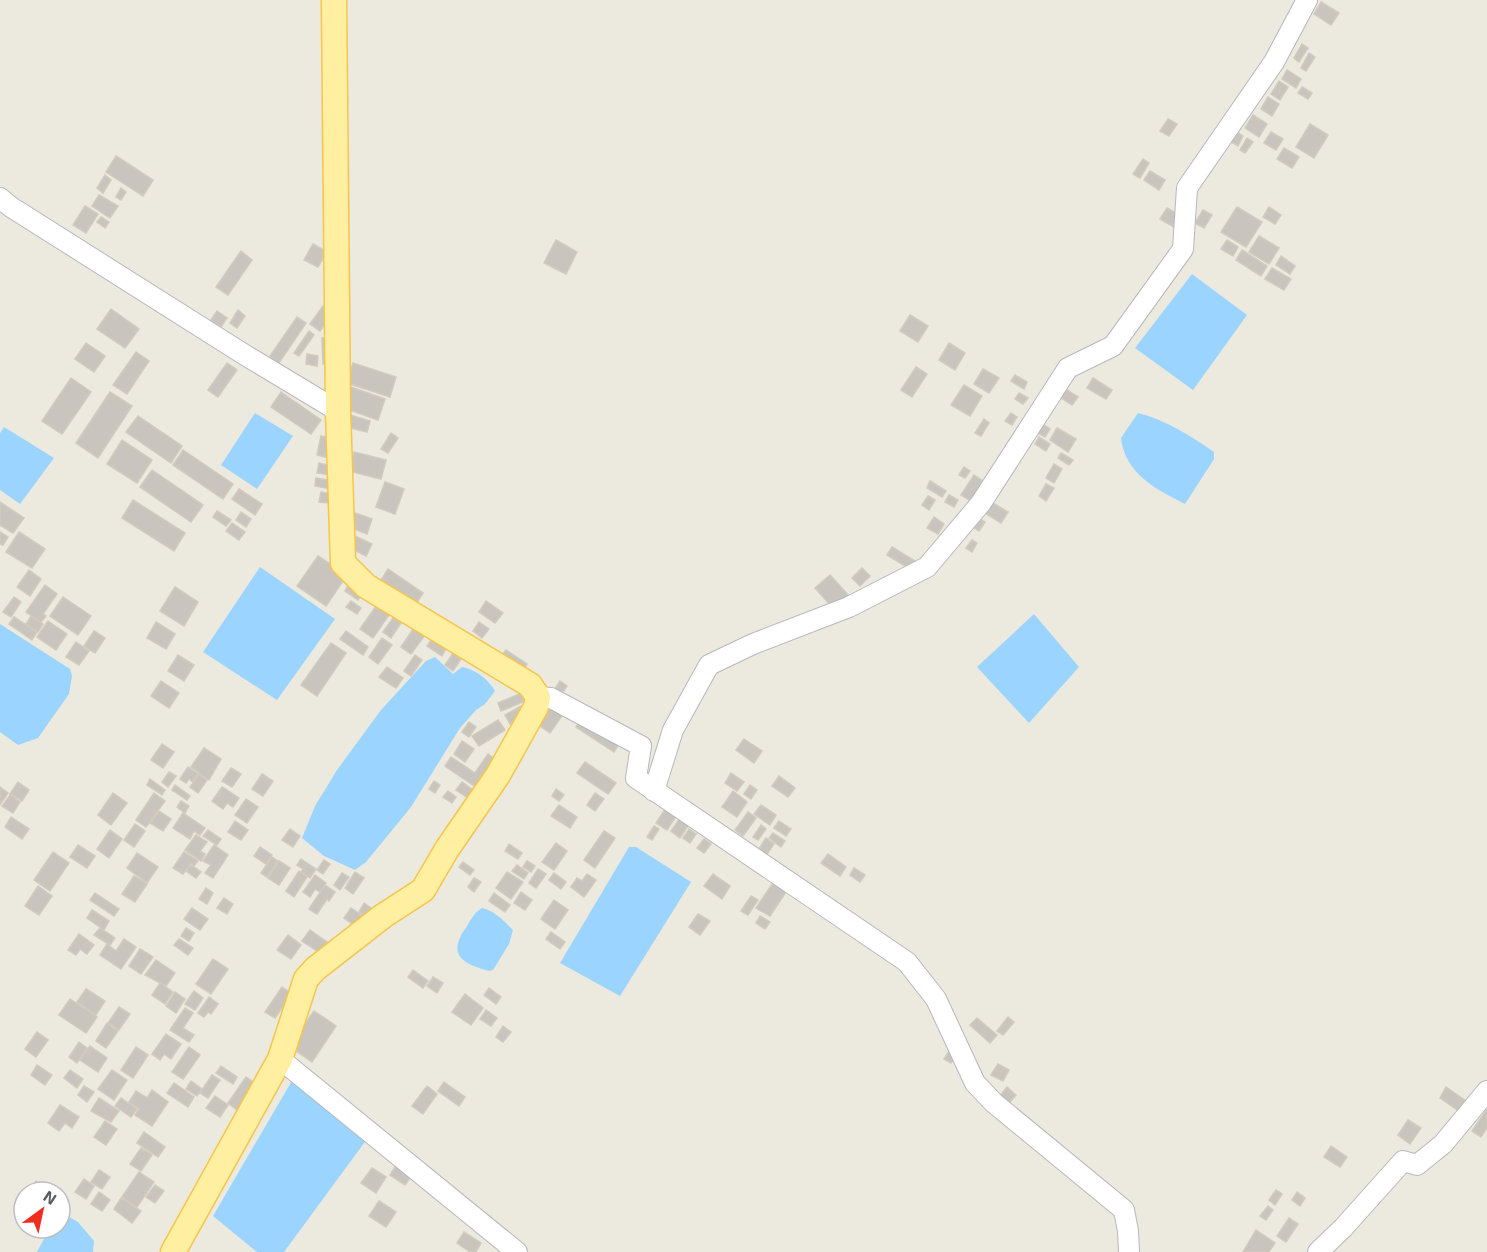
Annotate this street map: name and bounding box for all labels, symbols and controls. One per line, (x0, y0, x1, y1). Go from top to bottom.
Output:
north arrow (12, 1180, 72, 1240)
text: N (40, 1186, 60, 1208)

